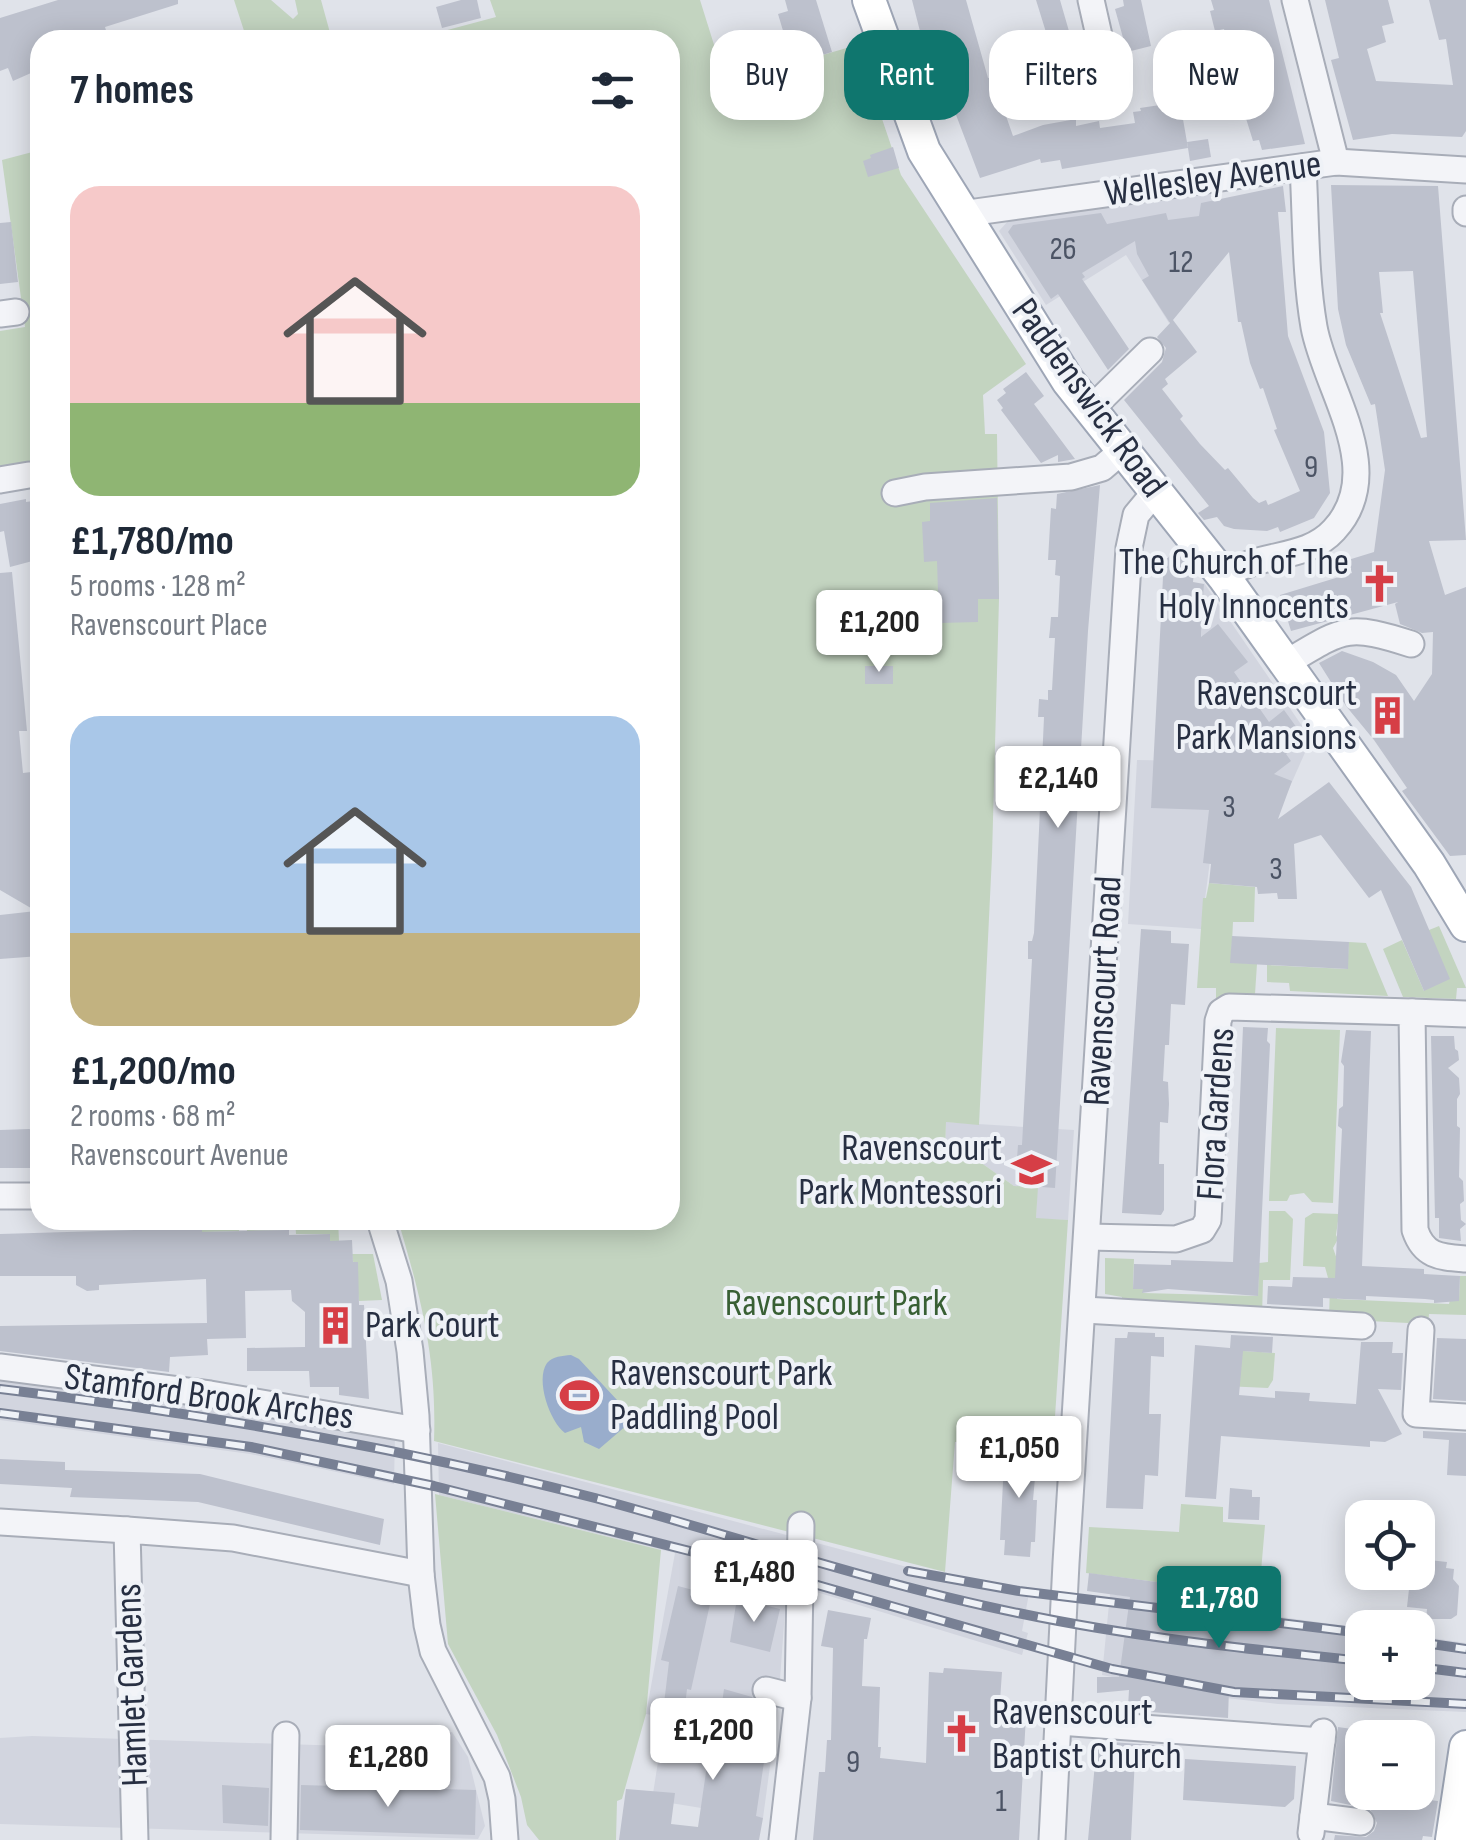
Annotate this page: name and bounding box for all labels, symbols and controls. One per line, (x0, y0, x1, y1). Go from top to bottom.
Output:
chip: Buy (710, 30, 824, 120)
chip: Rent (844, 30, 969, 120)
chip: Filters (989, 30, 1133, 120)
chip: New (1153, 30, 1274, 120)
icon: filters (585, 63, 640, 118)
text: 7 homes (70, 65, 194, 116)
street label: Wellesley Avenue (1102, 142, 1324, 216)
house number: 26 (1049, 230, 1077, 269)
house number: 12 (1169, 243, 1193, 282)
icon: home (265, 251, 445, 431)
street label: Paddenswick Road (1002, 290, 1176, 506)
house number: 9 (1304, 448, 1318, 487)
text: £1,780/mo (70, 516, 234, 567)
place label: The Church of The Holy Innocents (1119, 540, 1349, 629)
church icon: The Church of The Holy Innocents (1358, 563, 1400, 605)
text: 5 rooms · 128 m² (70, 567, 246, 606)
pin: £1,200 (798, 590, 960, 675)
text: £1,200 (838, 603, 920, 642)
text: Ravenscourt Place (70, 606, 268, 645)
place label: Ravenscourt Park Mansions (1176, 671, 1357, 760)
building icon: Ravenscourt Park Mansions (1366, 694, 1408, 736)
pin: £2,140 (977, 746, 1139, 831)
text: £2,140 (1018, 759, 1098, 798)
icon: home (265, 781, 445, 961)
house number: 3 (1222, 788, 1236, 827)
house number: 3 (1269, 850, 1283, 889)
street label: Ravenscourt Road (1075, 875, 1131, 1107)
street label: Flora Gardens (1188, 1026, 1244, 1202)
text: £1,200/mo (70, 1046, 236, 1097)
text: 2 rooms · 68 m² (70, 1097, 236, 1136)
place label: Ravenscourt Park Montessori (798, 1126, 1002, 1215)
text: Ravenscourt Avenue (70, 1136, 289, 1175)
school or university icon: Ravenscourt Park Montessori (1011, 1149, 1053, 1191)
park label: Ravenscourt Park (725, 1281, 948, 1326)
place label: Park Court (365, 1303, 499, 1348)
building icon: Park Court (314, 1304, 356, 1346)
place label: Ravenscourt Park Paddling Pool (610, 1351, 833, 1440)
street label: Stamford Brook Arches (61, 1354, 357, 1440)
sports icon: Ravenscourt Park Paddling Pool (559, 1374, 601, 1416)
pin: £1,050 (938, 1416, 1100, 1501)
text: £1,050 (978, 1429, 1060, 1468)
map controls (1345, 1500, 1435, 1810)
button: locate (1345, 1500, 1435, 1590)
pin: £1,480 (673, 1540, 835, 1625)
text: £1,480 (713, 1553, 795, 1592)
pin: £1,780 (1138, 1566, 1300, 1651)
text: £1,780 (1179, 1579, 1259, 1618)
street label: Hamlet Gardens (106, 1583, 158, 1787)
button: + (1345, 1610, 1435, 1700)
place label: Ravenscourt Baptist Church (992, 1690, 1182, 1779)
pin: £1,200 (632, 1698, 794, 1783)
text: £1,200 (672, 1711, 754, 1750)
church icon: Ravenscourt Baptist Church (941, 1713, 983, 1755)
button: − (1345, 1720, 1435, 1810)
pin: £1,280 (307, 1725, 469, 1810)
text: £1,280 (347, 1738, 429, 1777)
house number: 9 (846, 1743, 860, 1782)
house number: 1 (995, 1782, 1007, 1821)

